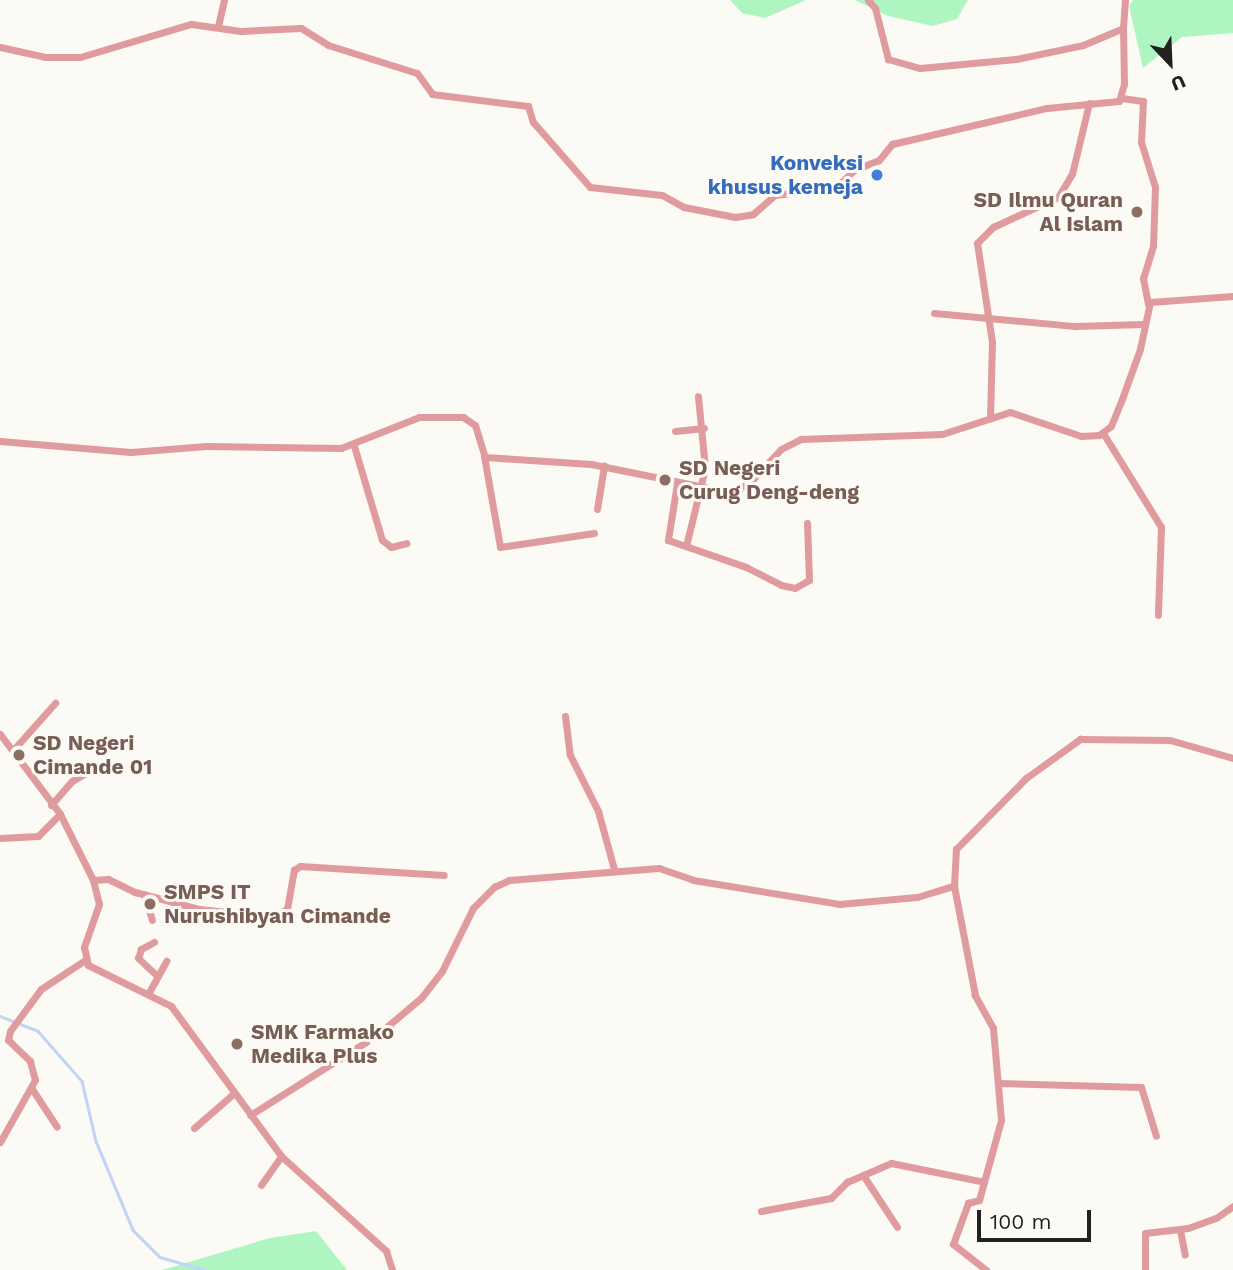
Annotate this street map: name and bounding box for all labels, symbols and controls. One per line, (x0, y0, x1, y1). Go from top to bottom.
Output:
north arrow (1135, 28, 1205, 98)
text: U (1168, 70, 1189, 96)
place label: Konveksi khusus kemeja (708, 150, 863, 200)
marker: Konveksi khusus kemeja (869, 167, 885, 183)
place label: SD Ilmu Quran Al Islam (974, 187, 1123, 237)
marker: SD Ilmu Quran Al Islam (1129, 204, 1145, 220)
place label: SD Negeri Curug Deng-deng (679, 455, 859, 505)
marker: SD Negeri Curug Deng-deng (657, 472, 673, 488)
place label: SD Negeri Cimande 01 (33, 730, 152, 780)
marker: SD Negeri Cimande 01 (11, 747, 27, 763)
place label: SMPS IT Nurushibyan Cimande (164, 879, 391, 929)
marker: SMPS IT Nurushibyan Cimande (142, 896, 158, 912)
place label: SMK Farmako Medika Plus (251, 1019, 394, 1069)
marker: SMK Farmako Medika Plus (229, 1036, 245, 1052)
scale bar (981, 1196, 1095, 1240)
text: 100 m (990, 1209, 1052, 1234)

